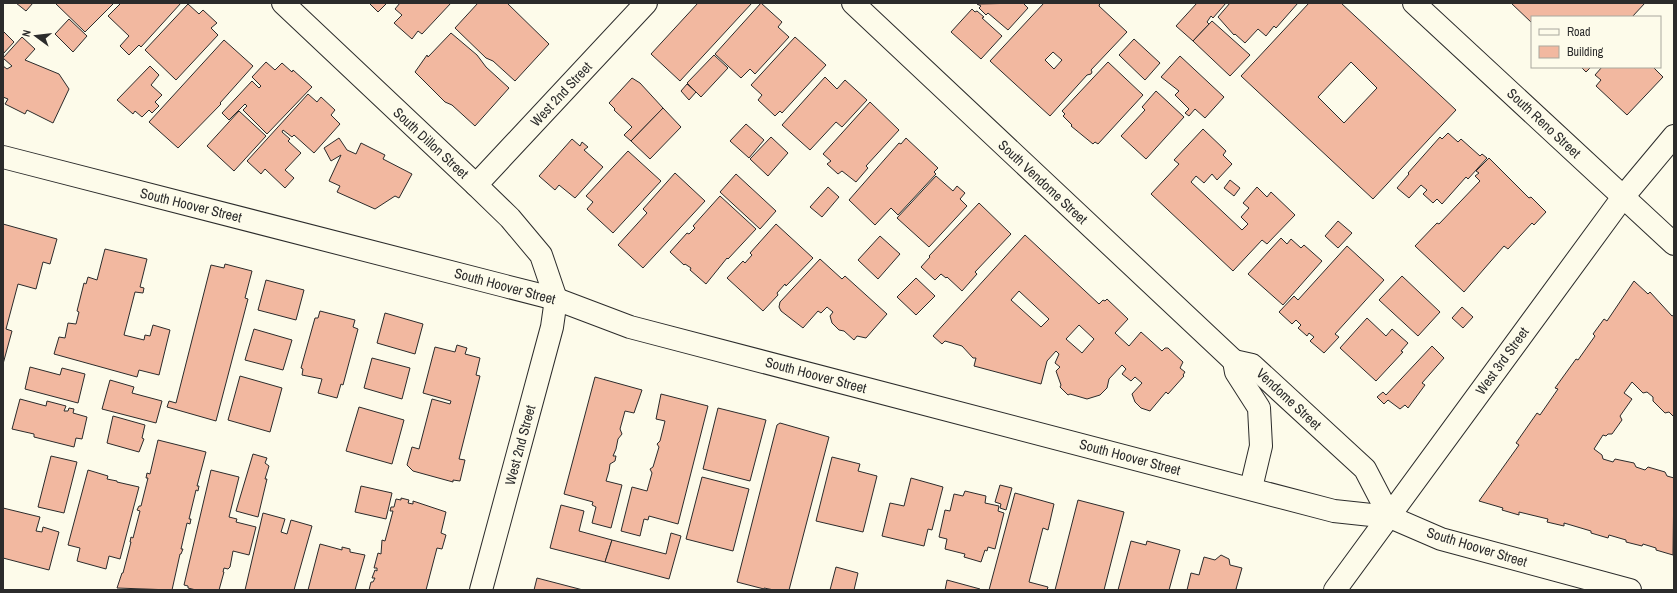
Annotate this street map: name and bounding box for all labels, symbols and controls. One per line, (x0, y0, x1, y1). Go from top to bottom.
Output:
north arrow (16, 16, 56, 56)
legend (1531, 16, 1661, 68)
text: Road (1567, 24, 1591, 40)
text: N (19, 28, 34, 38)
text: Building (1567, 44, 1604, 60)
street label: West 2nd Street (526, 58, 596, 130)
street label: South Reno Street (1503, 84, 1585, 162)
street label: South Dillon Street (390, 104, 472, 182)
street label: South Vendome Street (995, 136, 1091, 228)
street label: South Hoover Street (138, 184, 244, 226)
street label: South Hoover Street (452, 264, 558, 308)
street label: West 3rd Street (1471, 324, 1533, 398)
street label: South Hoover Street (763, 353, 869, 397)
street label: Vendome Street (1253, 364, 1325, 434)
street label: West 2nd Street (501, 403, 539, 487)
street label: South Hoover Street (1077, 435, 1183, 479)
street label: South Hoover Street (1425, 523, 1529, 571)

